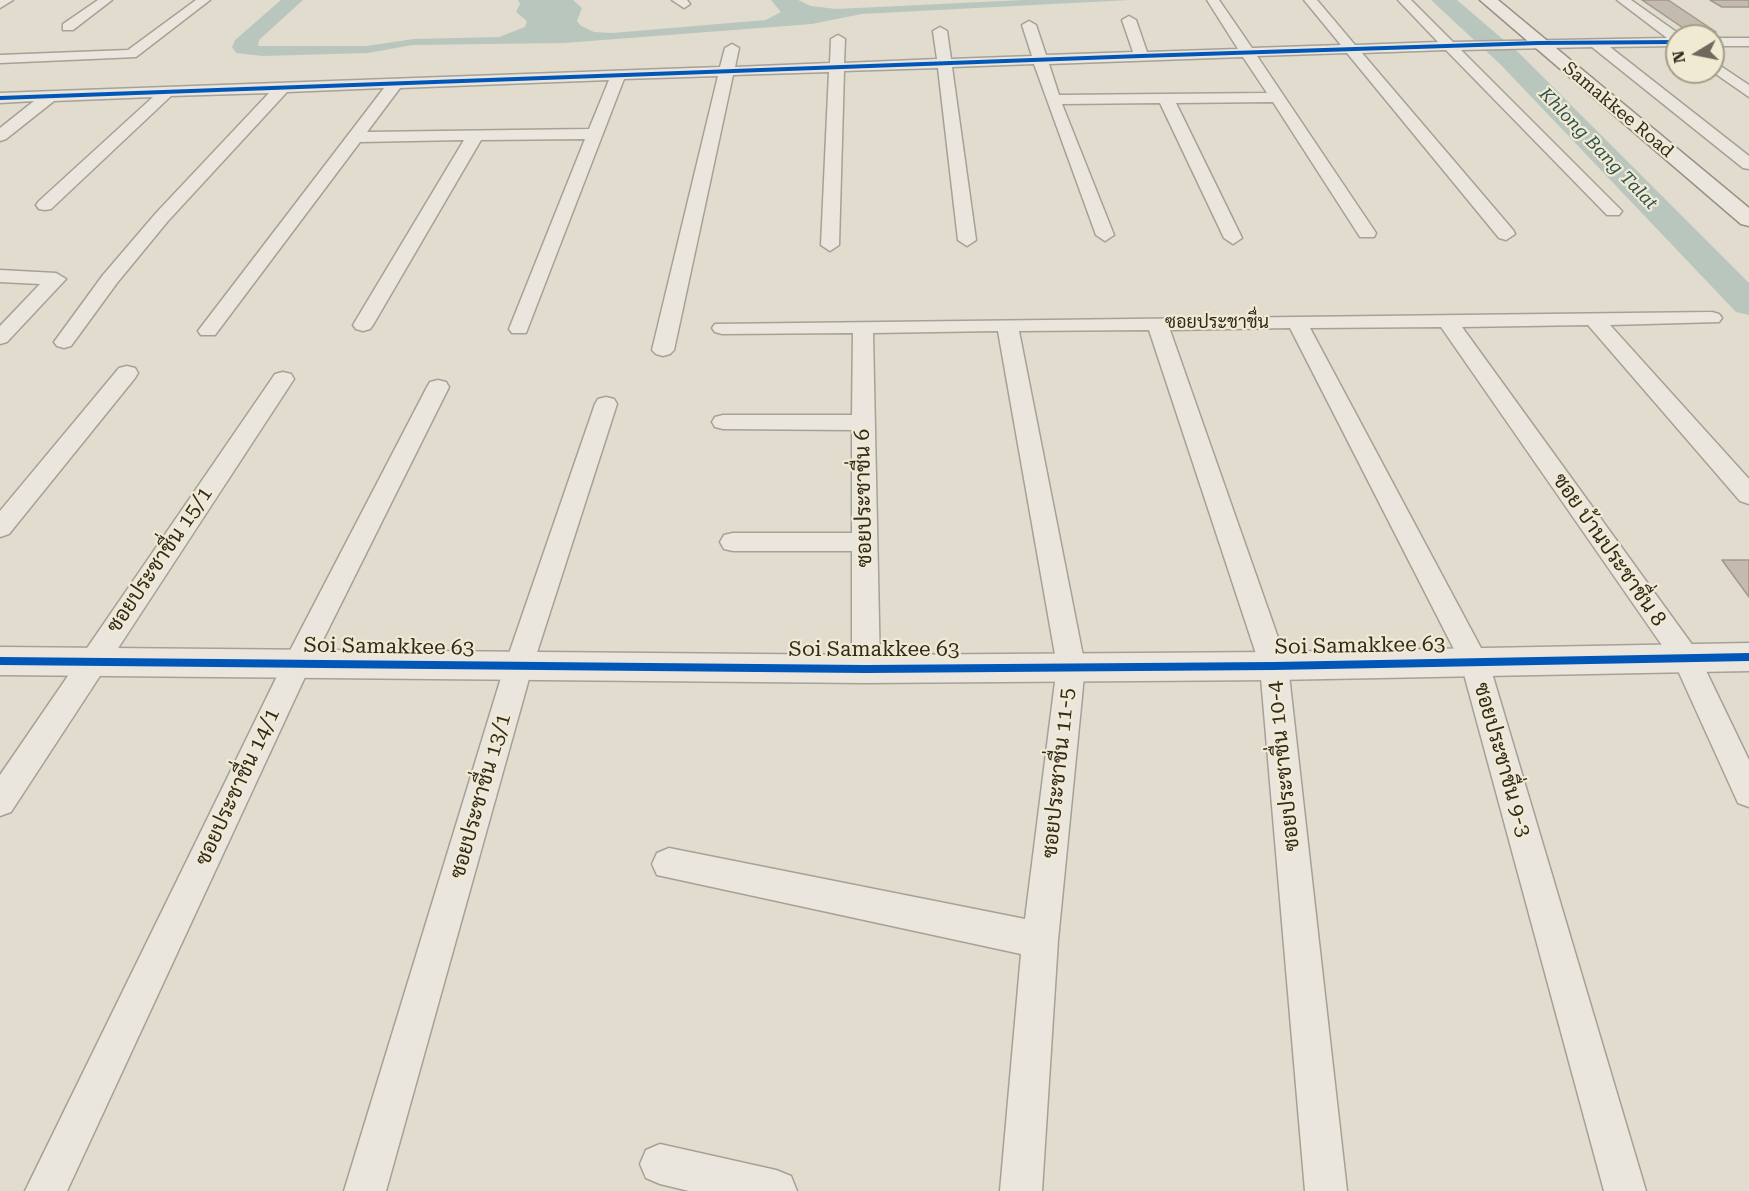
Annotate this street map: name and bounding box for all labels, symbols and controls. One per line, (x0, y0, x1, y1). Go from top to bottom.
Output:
north arrow (1665, 24, 1725, 84)
text: N (1668, 49, 1689, 65)
street label: Samakkee Road (1558, 57, 1678, 163)
water label: Khlong Bang Talat (1534, 84, 1662, 214)
street label: ซอยประชาชื่น (1165, 312, 1269, 334)
street label: ซอยประชาชื่น 6 (850, 429, 878, 567)
street label: ซอย บ้านประชาชื่น 8 (1547, 469, 1671, 631)
street label: ซอยประชาชื่น 15/1 (102, 482, 218, 638)
street label: Soi Samakkee 63 (1274, 632, 1446, 660)
street label: Soi Samakkee 63 (303, 633, 475, 661)
street label: Soi Samakkee 63 (789, 637, 959, 663)
street label: ซอยประชาชื่น 10-4 (1263, 680, 1305, 852)
street label: ซอยประชาชื่น 9-3 (1468, 680, 1536, 840)
street label: ซอยประชาชื่น 11-5 (1038, 687, 1080, 859)
street label: ซอยประชาชื่น 14/1 (190, 704, 286, 870)
street label: ซอยประชาชื่น 13/1 (445, 710, 517, 882)

